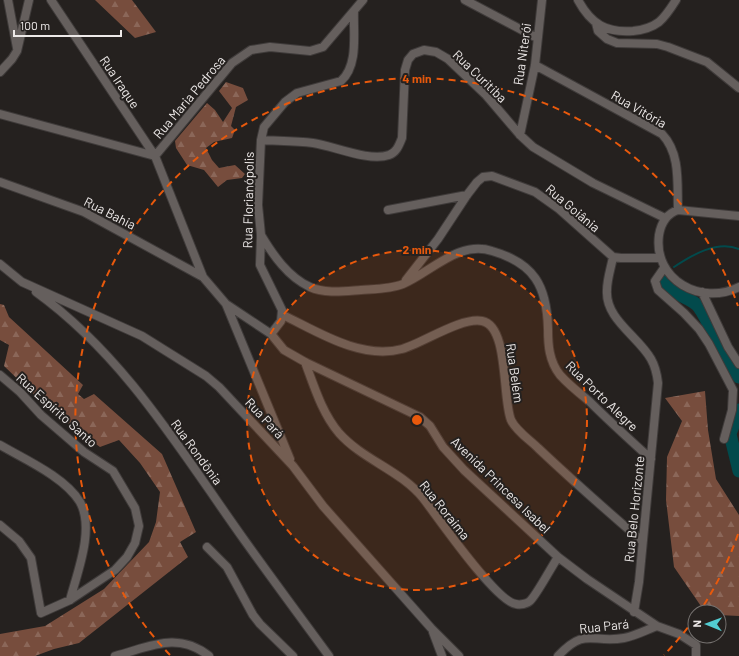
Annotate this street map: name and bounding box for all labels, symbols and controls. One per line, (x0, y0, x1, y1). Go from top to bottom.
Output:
scale bar (14, 12, 121, 38)
text: 100 m (20, 18, 50, 32)
street label: Rua Niterói (510, 22, 534, 86)
street label: Rua Curitiba (450, 46, 510, 106)
street label: Rua Maria Pedrosa (150, 52, 228, 142)
street label: Rua Iraque (97, 53, 143, 111)
text: 4 min (402, 71, 432, 85)
street label: Rua Vitória (608, 87, 670, 131)
street label: Rua Florianópolis (239, 151, 257, 249)
street label: Rua Goiânia (543, 181, 603, 235)
street label: Rua Bahia (81, 193, 139, 233)
text: 2 min (403, 242, 431, 256)
street label: Rua Belém (503, 342, 527, 404)
street label: Rua Porto Alegre (563, 358, 641, 435)
street label: Rua Espírito Santo (13, 369, 101, 451)
street label: Rua Pará (242, 394, 288, 442)
centre of rings (410, 413, 424, 427)
street label: Rua Rondônia (168, 416, 226, 488)
street label: Avenida Princesa Isabel (448, 433, 554, 537)
street label: Rua Belo Horizonte (620, 455, 648, 563)
street label: Rua Roraima (416, 477, 474, 543)
north arrow (687, 604, 727, 644)
street label: Rua Pará (578, 615, 630, 637)
text: N (690, 620, 703, 628)

